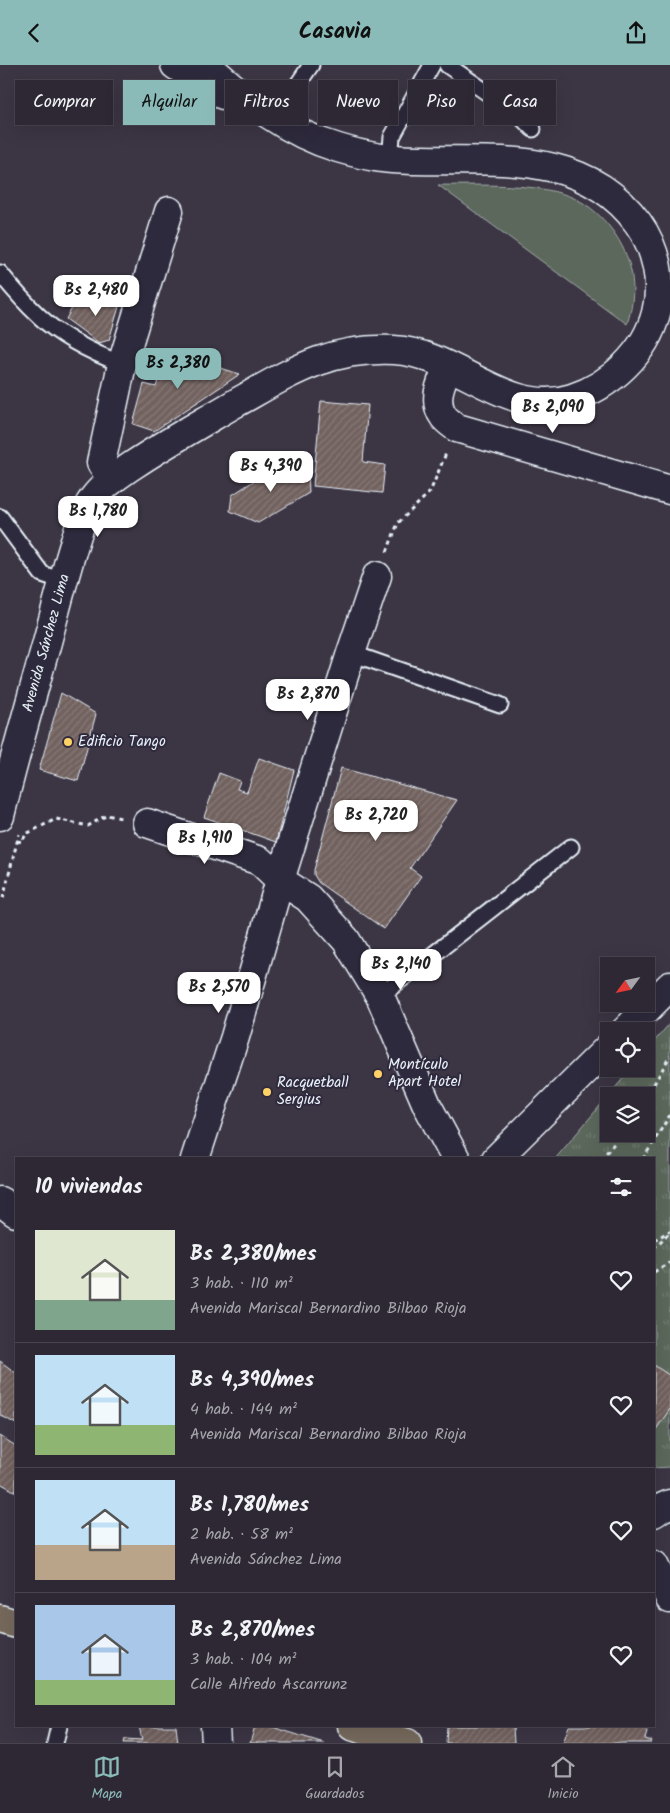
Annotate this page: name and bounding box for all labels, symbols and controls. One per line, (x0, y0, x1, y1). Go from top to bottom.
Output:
text: Casavia (299, 15, 371, 50)
icon: back (20, 19, 48, 47)
icon: share (622, 19, 650, 47)
chip: Comprar (15, 80, 113, 125)
chip: Alquilar (123, 80, 215, 125)
chip: Filtros (225, 80, 308, 125)
chip: Nuevo (318, 80, 398, 125)
chip: Piso (408, 80, 474, 125)
chip: Casa (484, 80, 556, 125)
pin: Bs 2,480 (44, 275, 148, 317)
text: Bs 2,480 (64, 278, 128, 303)
pin: Bs 2,380 (126, 347, 230, 390)
text: Bs 2,380 (146, 351, 210, 376)
pin: Bs 2,090 (501, 391, 605, 434)
text: Bs 2,090 (522, 395, 584, 420)
pin: Bs 4,390 (219, 451, 323, 493)
text: Bs 4,390 (240, 454, 302, 479)
pin: Bs 1,780 (46, 495, 150, 538)
text: Bs 1,780 (69, 499, 127, 524)
street label: Avenida Sánchez Lima (16, 571, 77, 715)
pin: Bs 2,870 (256, 679, 360, 721)
text: Bs 2,870 (277, 682, 339, 707)
place label: Edificio Tango (78, 730, 166, 754)
marker: Edificio Tango (62, 736, 74, 748)
pin: Bs 2,720 (324, 799, 428, 842)
text: Bs 2,720 (345, 803, 407, 828)
pin: Bs 1,910 (153, 823, 257, 865)
text: Bs 1,910 (178, 826, 232, 851)
pin: Bs 2,140 (349, 949, 453, 991)
text: Bs 2,140 (372, 952, 430, 977)
north arrow (600, 957, 655, 1013)
map controls (600, 957, 655, 1142)
pin: Bs 2,570 (167, 971, 271, 1014)
text: Bs 2,570 (189, 975, 250, 1000)
button: locate (600, 1022, 655, 1077)
place label: Montículo Apart Hotel (388, 1053, 462, 1094)
marker: Montículo Apart Hotel (372, 1068, 384, 1080)
place label: Racquetball Sergius (277, 1071, 349, 1112)
marker: Racquetball Sergius (261, 1086, 273, 1098)
button: layers (600, 1087, 655, 1142)
text: 10 viviendas (35, 1171, 143, 1204)
icon: filters (607, 1173, 635, 1201)
text: Bs 2,380/mes (190, 1238, 317, 1271)
icon: home (75, 1250, 135, 1310)
icon: heart (607, 1266, 635, 1294)
text: 3 hab. · 110 m² (190, 1271, 293, 1296)
text: Avenida Mariscal Bernardino Bilbao Rioja (190, 1296, 466, 1321)
text: Bs 4,390/mes (190, 1364, 314, 1397)
icon: home (75, 1375, 135, 1435)
icon: heart (607, 1391, 635, 1419)
text: 4 hab. · 144 m² (190, 1397, 297, 1422)
text: Avenida Mariscal Bernardino Bilbao Rioja (190, 1422, 466, 1447)
text: Bs 1,780/mes (190, 1489, 309, 1522)
icon: home (75, 1500, 135, 1560)
icon: heart (607, 1516, 635, 1544)
text: 2 hab. · 58 m² (190, 1522, 293, 1547)
text: Avenida Sánchez Lima (190, 1547, 342, 1572)
text: Bs 2,870/mes (190, 1614, 315, 1647)
icon: home (75, 1625, 135, 1685)
icon: heart (607, 1641, 635, 1669)
text: 3 hab. · 104 m² (190, 1647, 296, 1672)
text: Calle Alfredo Ascarrunz (190, 1672, 347, 1697)
tab: Mapa (91, 1753, 122, 1805)
tab: Guardados (305, 1753, 365, 1805)
tab: Inicio (547, 1753, 579, 1805)

